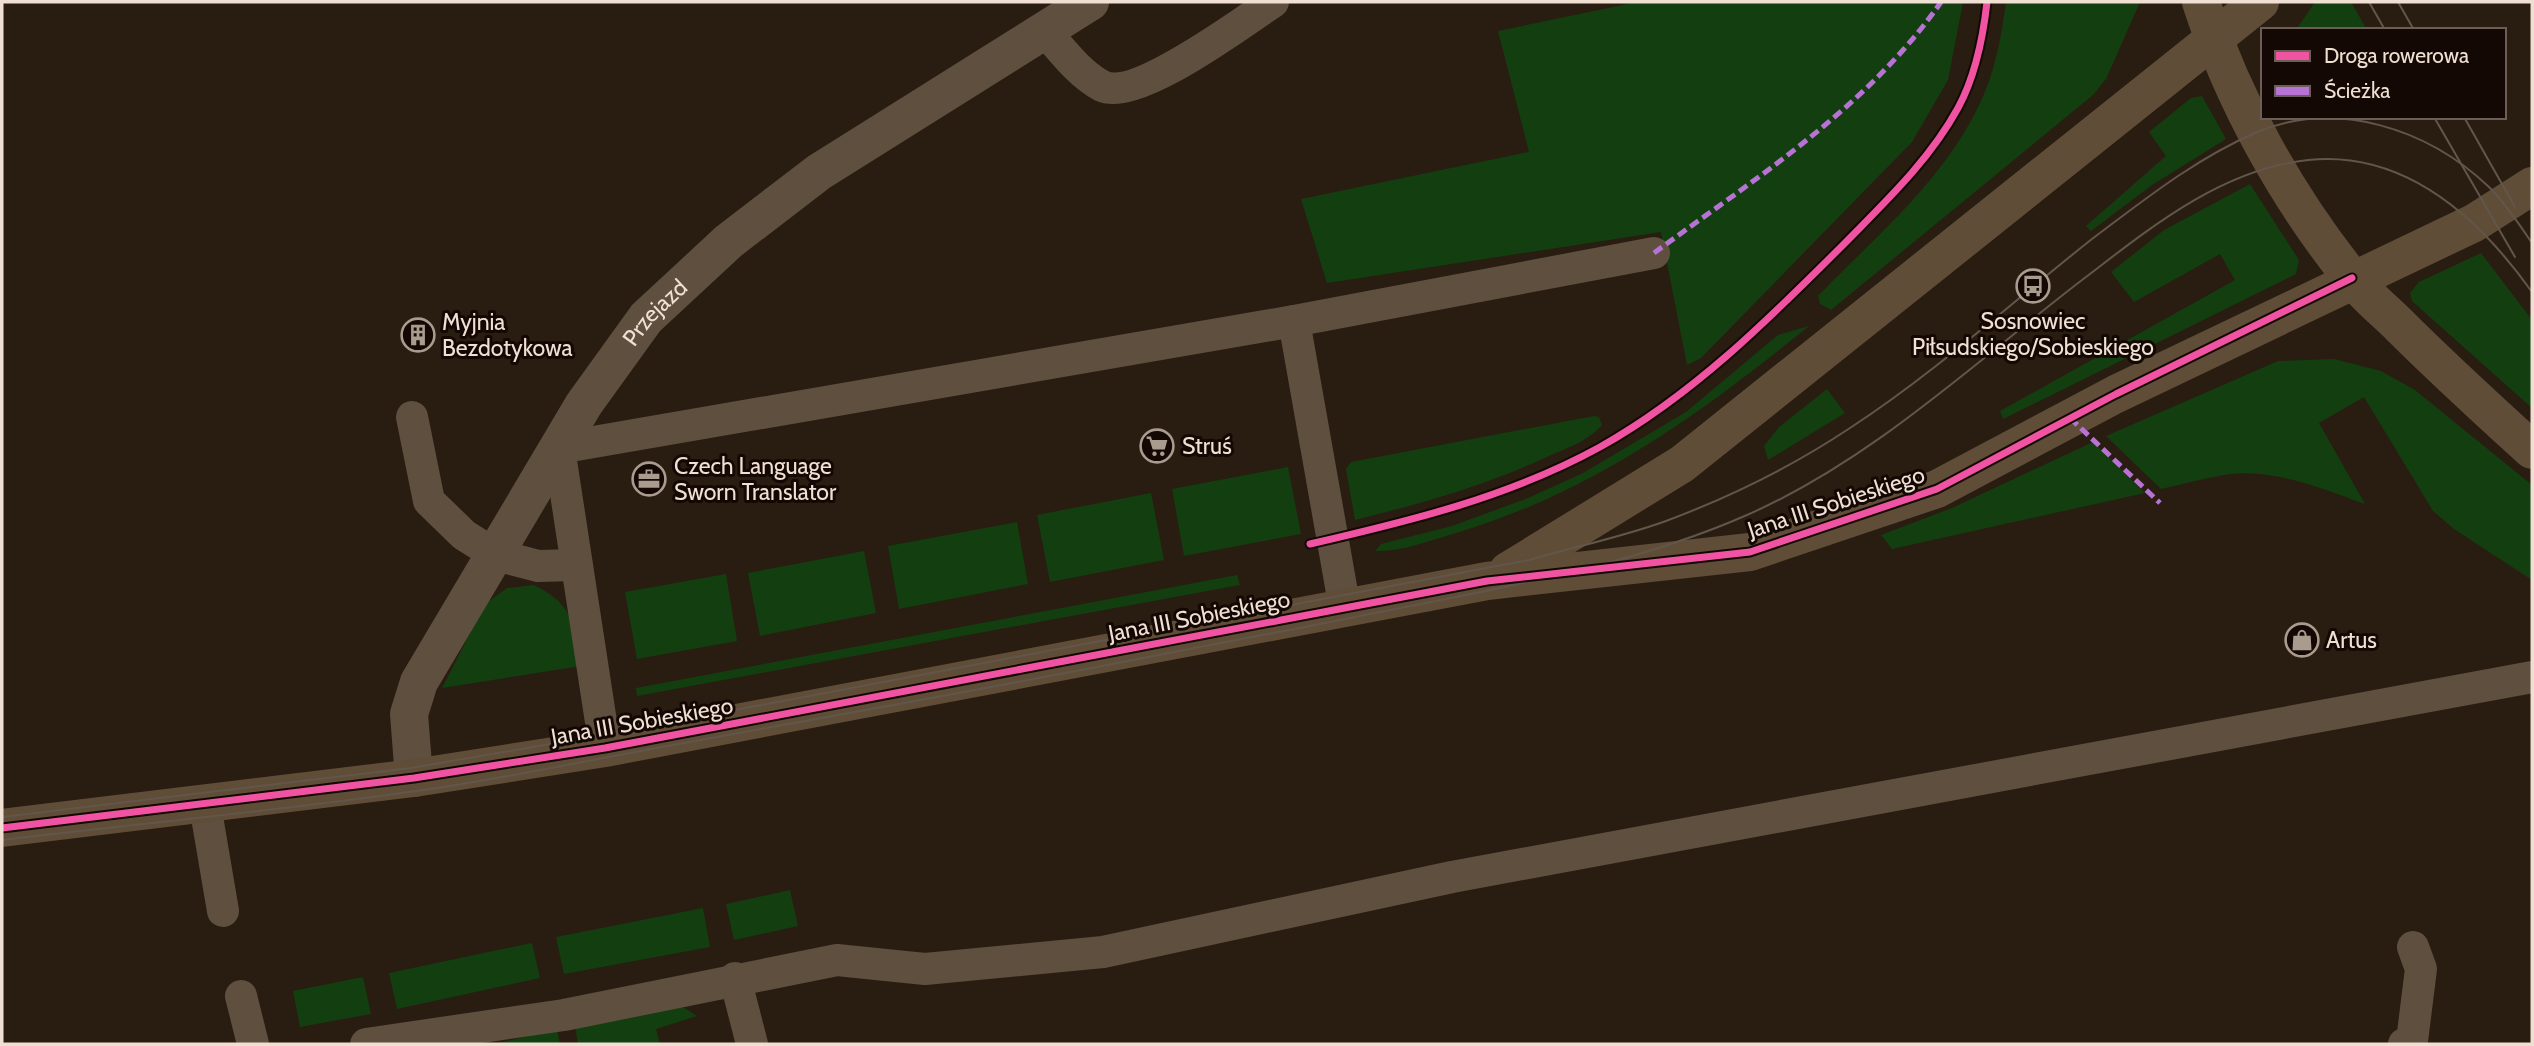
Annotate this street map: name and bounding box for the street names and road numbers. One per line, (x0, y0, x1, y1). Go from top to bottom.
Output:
street label: Przejazd (617, 273, 693, 351)
street label: Jana III Sobieskiego (1743, 460, 1928, 544)
street label: Jana III Sobieskiego (1105, 585, 1292, 648)
street label: Jana III Sobieskiego (548, 691, 735, 751)

